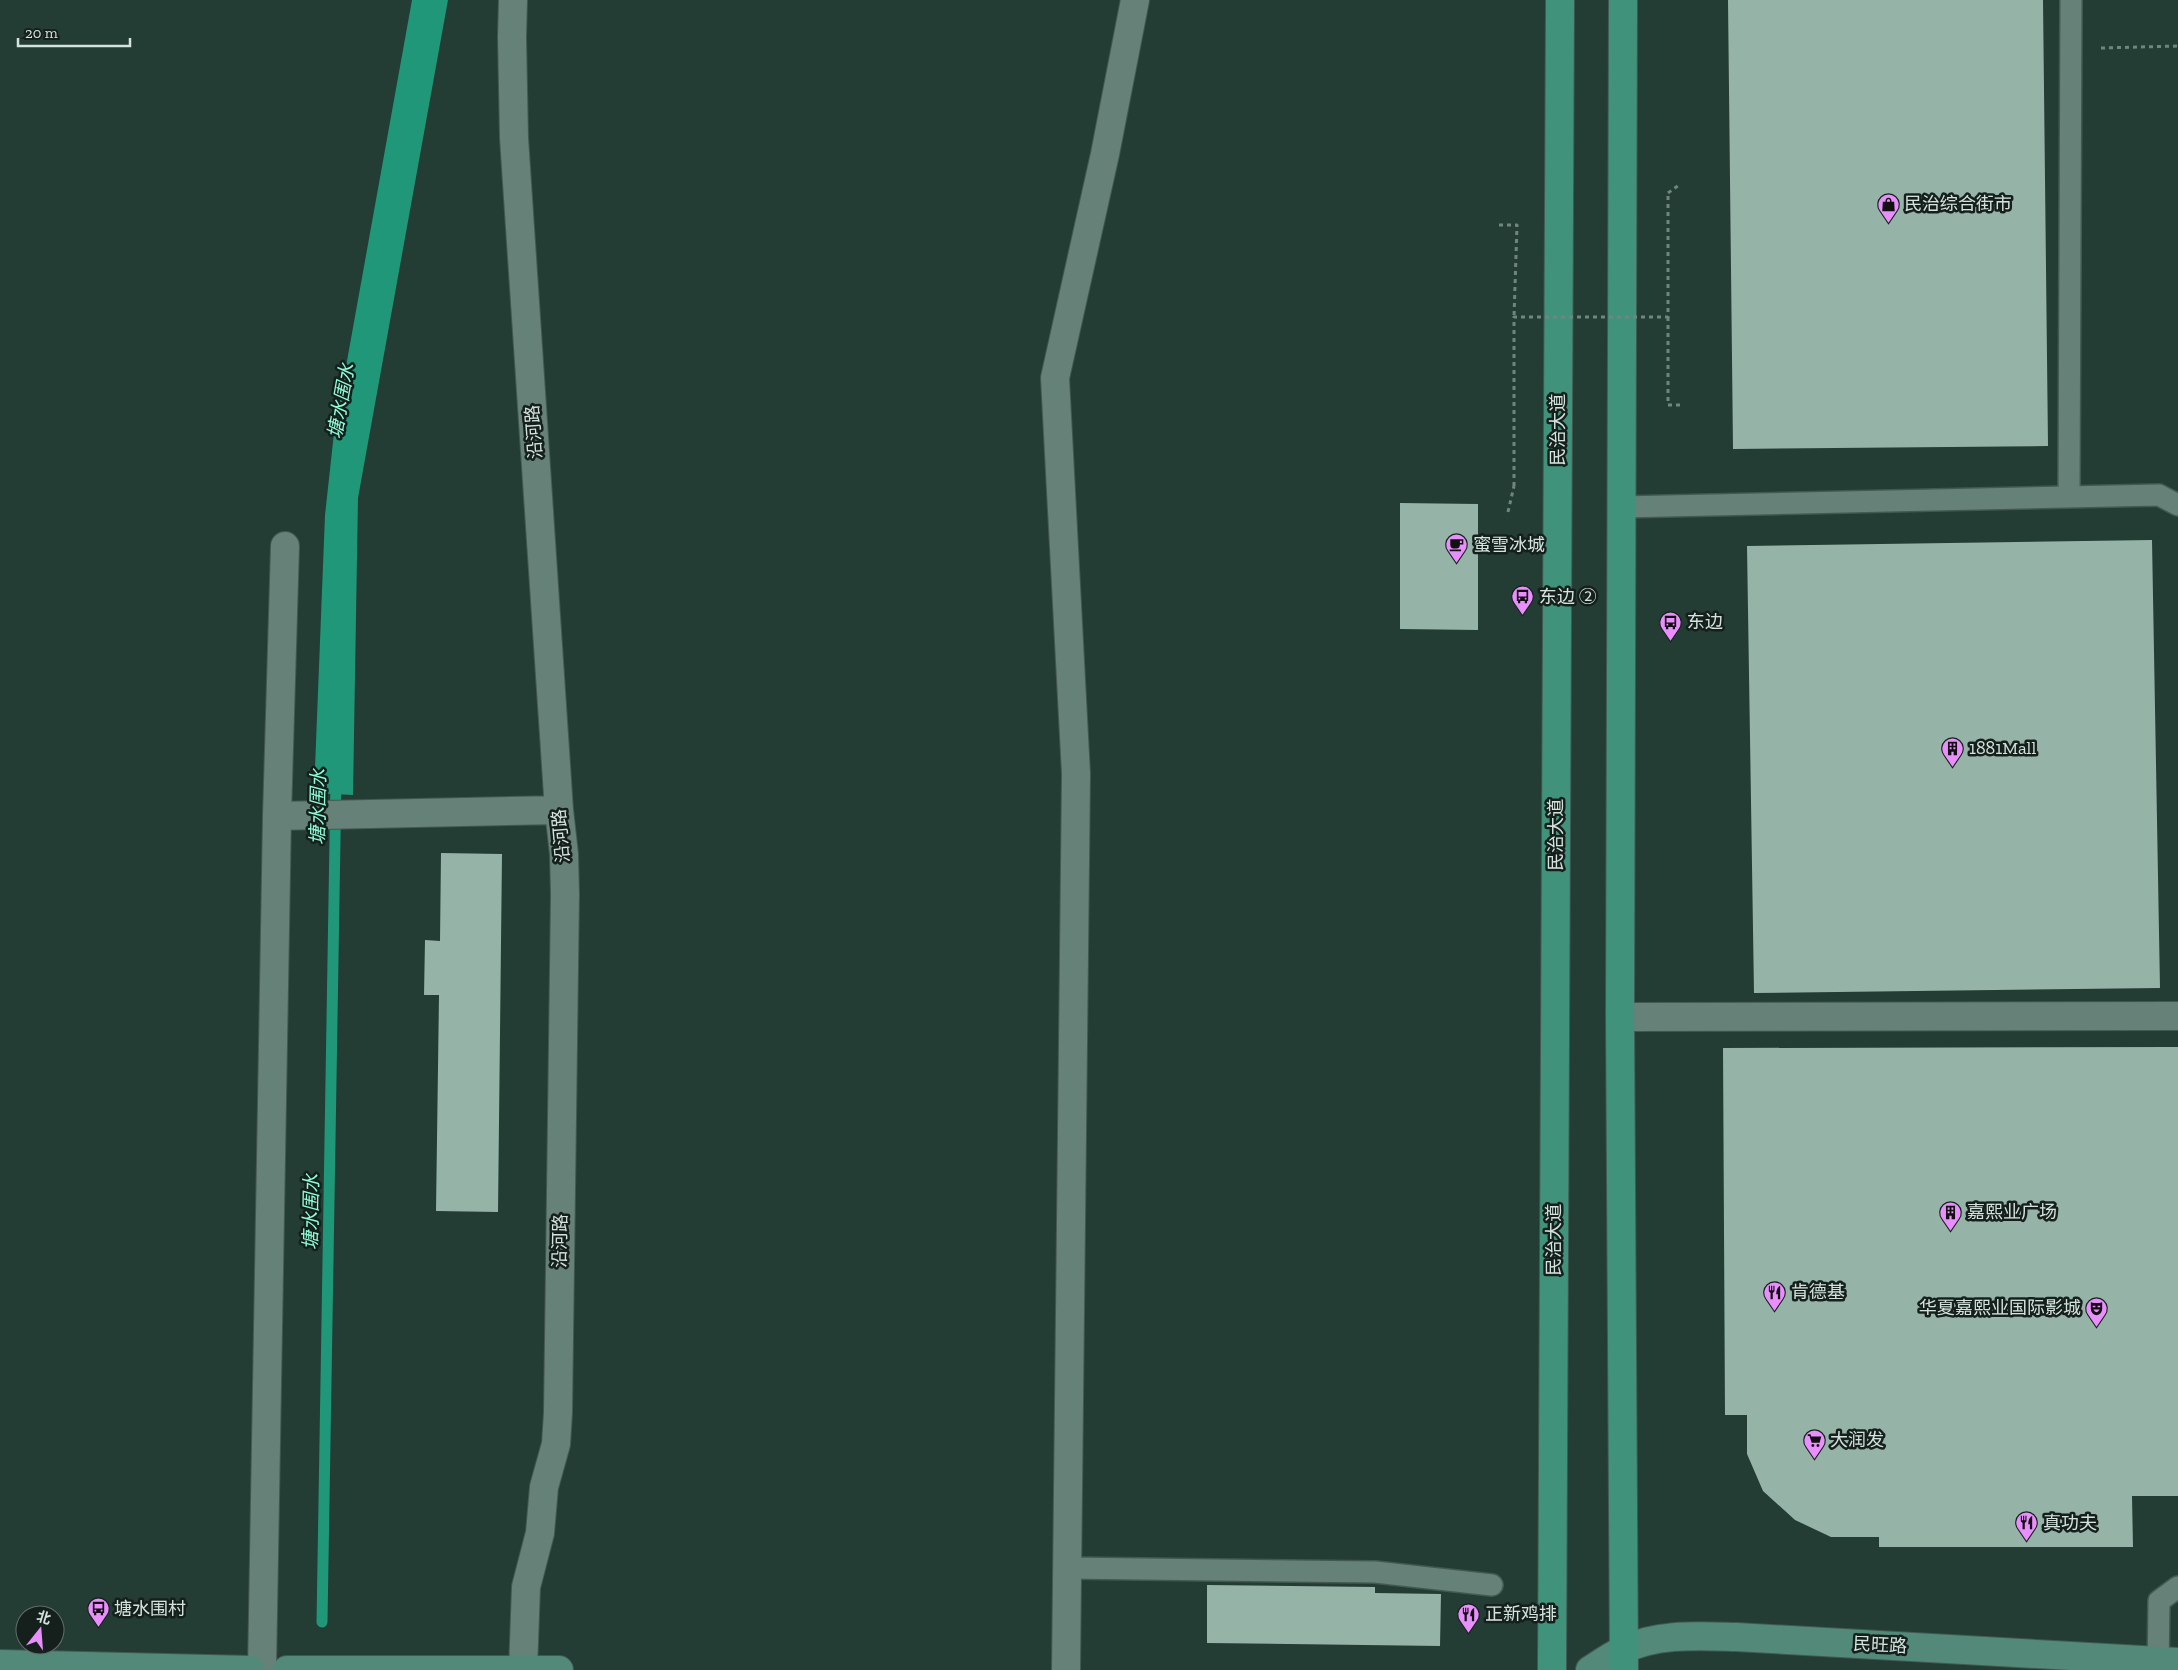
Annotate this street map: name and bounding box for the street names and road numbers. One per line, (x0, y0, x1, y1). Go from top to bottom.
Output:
street label: 民治大道 (1547, 394, 1569, 466)
street label: 沿河路 (521, 404, 547, 460)
street label: 民治大道 (1545, 799, 1567, 871)
street label: 沿河路 (548, 808, 574, 864)
street label: 民治大道 (1543, 1204, 1565, 1276)
street label: 沿河路 (549, 1214, 571, 1268)
street label: 民旺路 (1852, 1633, 1908, 1657)

